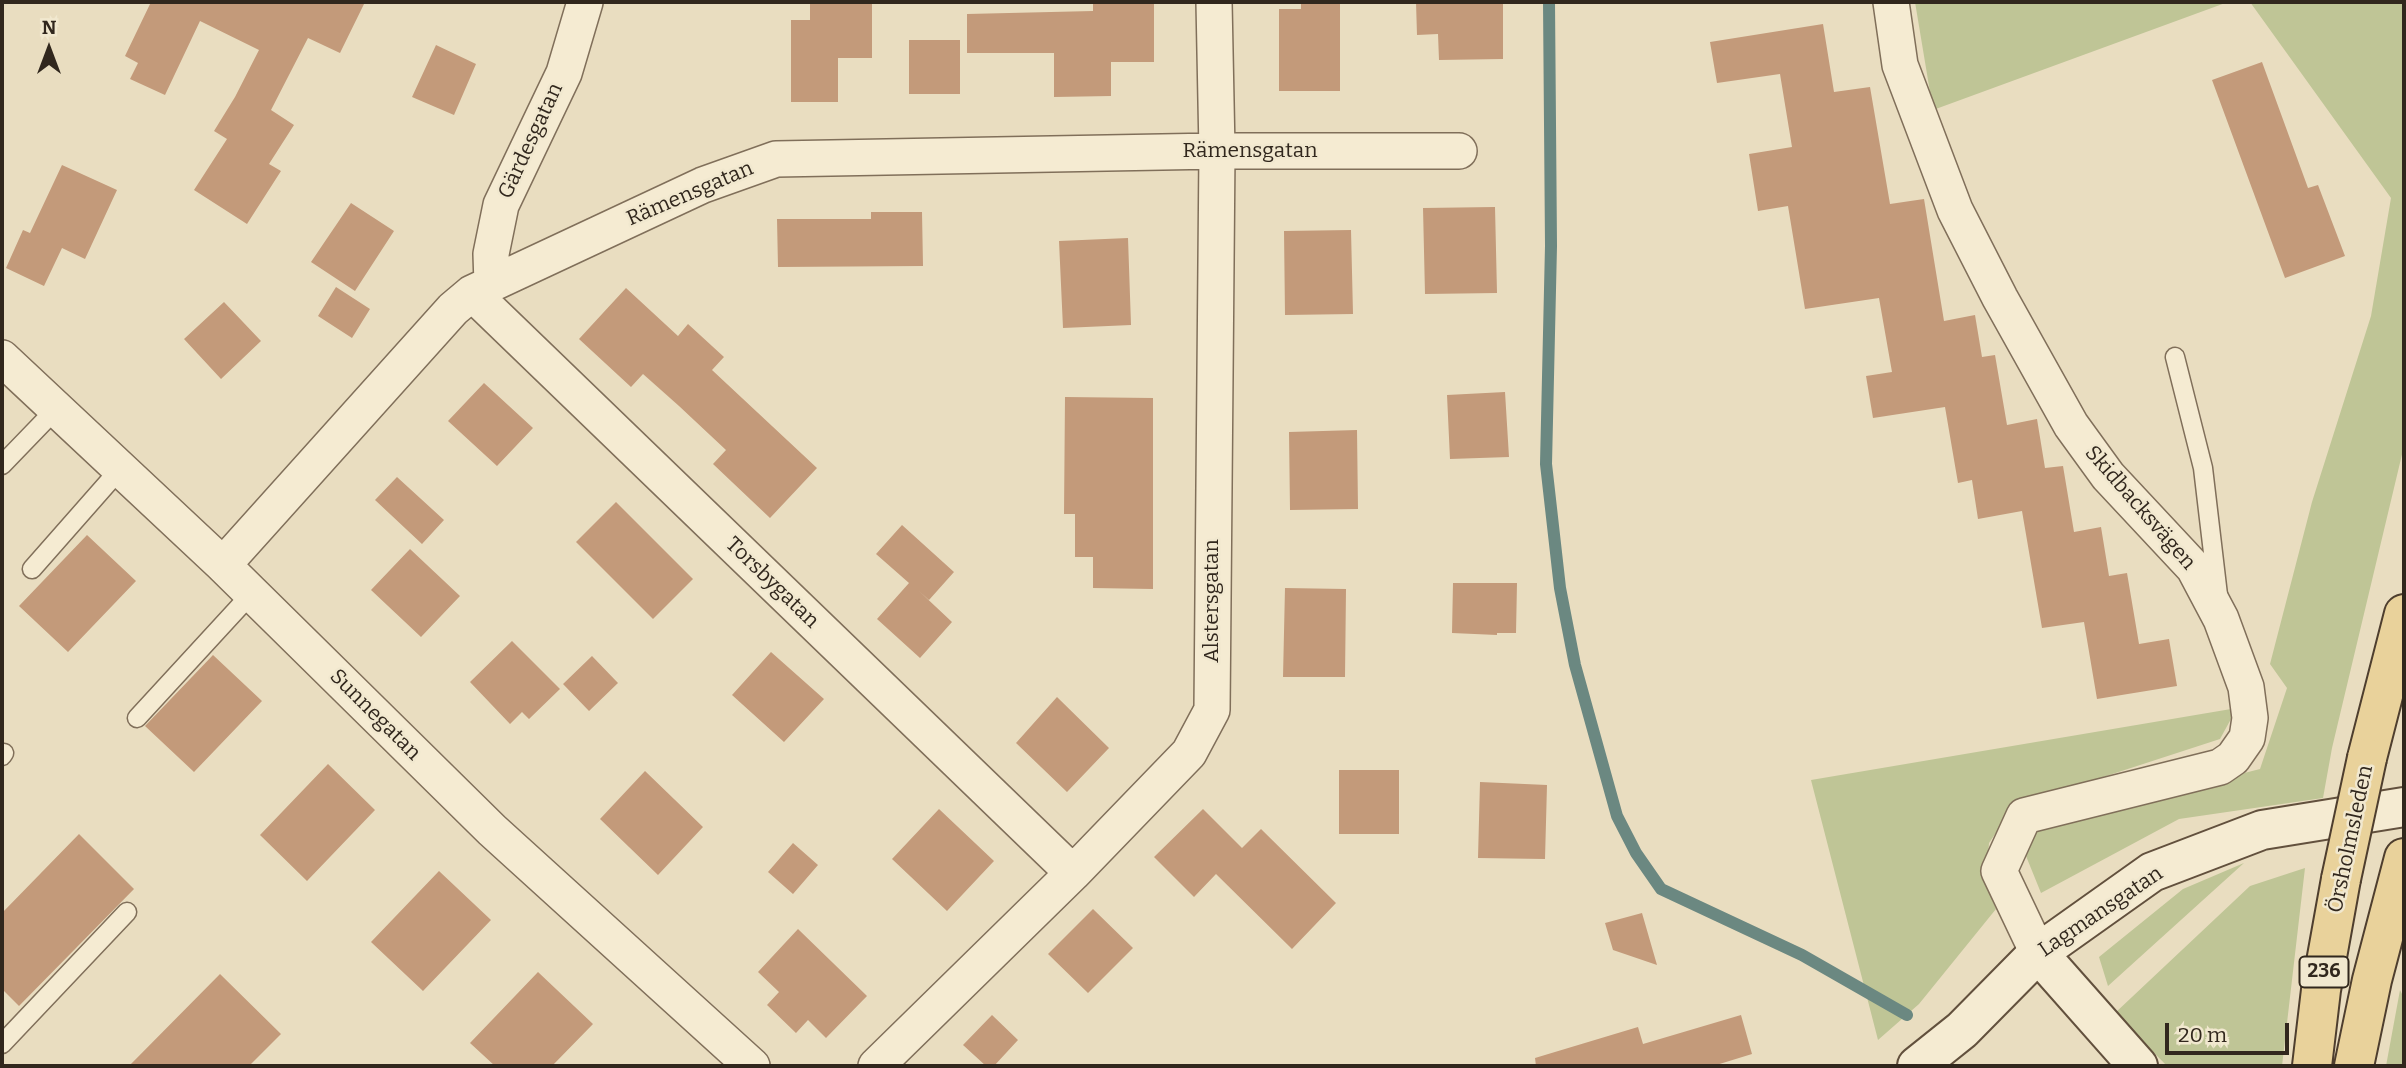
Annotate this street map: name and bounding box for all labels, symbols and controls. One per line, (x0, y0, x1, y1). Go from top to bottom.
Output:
north arrow (14, 14, 84, 84)
text: N (42, 16, 56, 39)
street label: Gärdesgatan (493, 79, 569, 203)
street label: Rämensgatan (1183, 138, 1317, 164)
street label: Rämensgatan (623, 156, 757, 232)
street label: Skidbacksvägen (2079, 441, 2201, 575)
street label: Torsbygatan (720, 532, 824, 634)
street label: Alstersgatan (1199, 539, 1225, 663)
street label: Sunnegatan (324, 664, 426, 766)
street label: Örsholmsleden (2323, 763, 2379, 915)
street label: Lagmansgatan (2034, 861, 2168, 963)
road number: 236 (2300, 956, 2348, 988)
scale bar (2168, 1009, 2292, 1052)
text: 20 m (2178, 1022, 2227, 1048)

